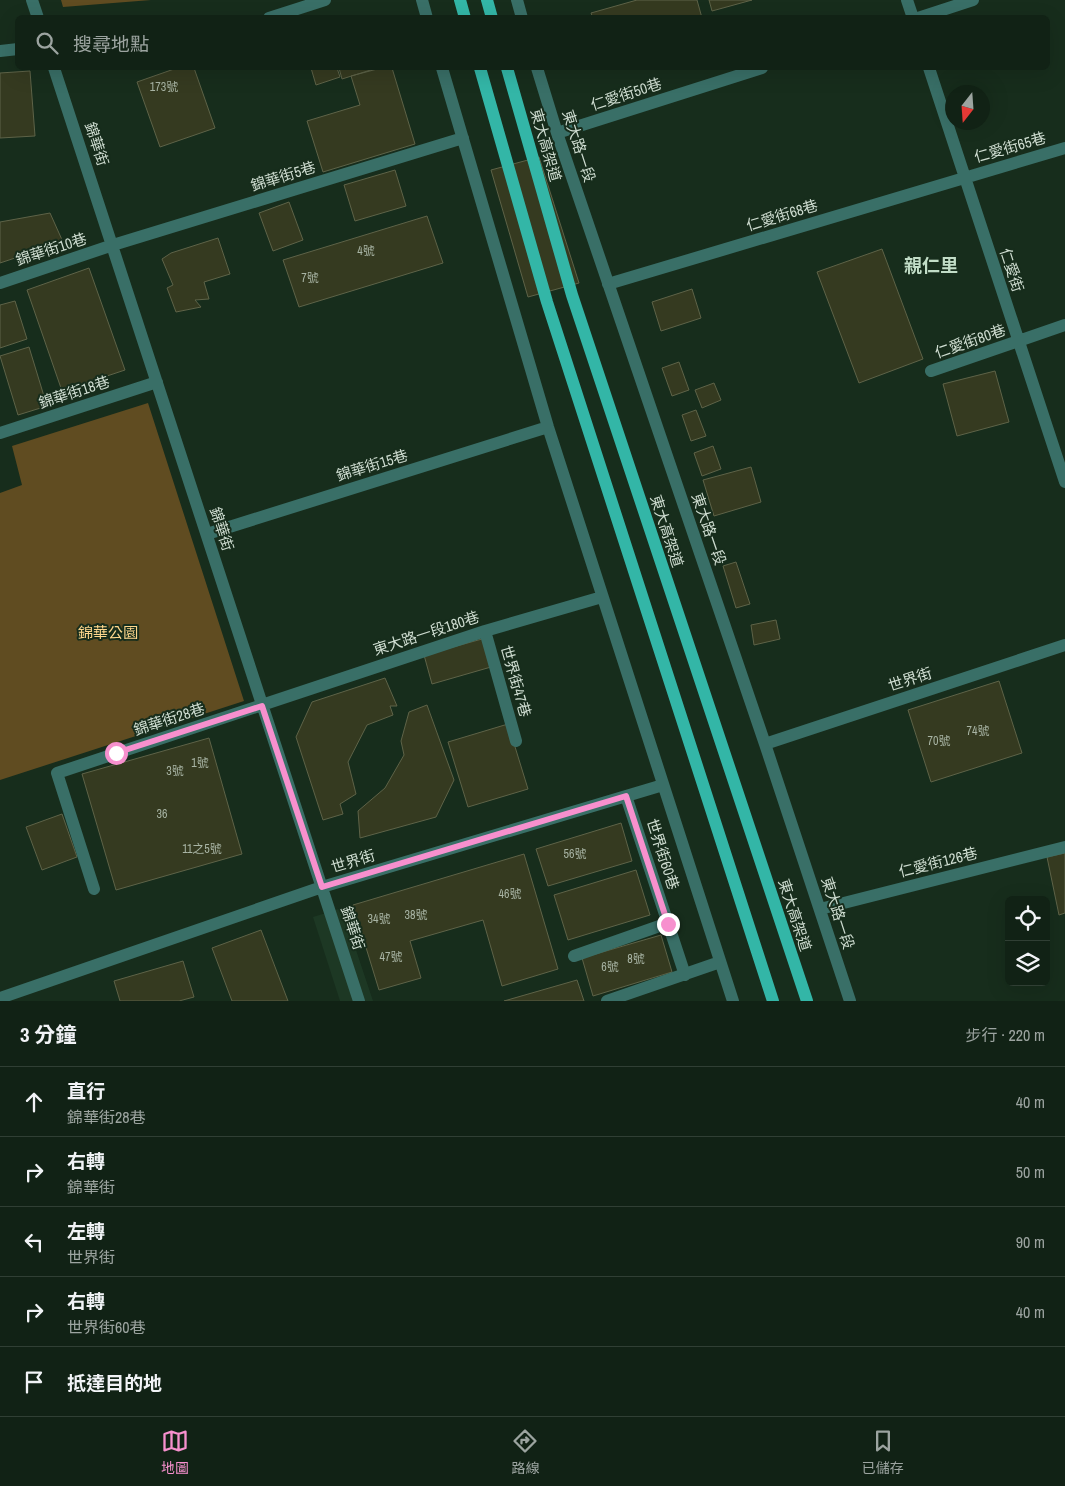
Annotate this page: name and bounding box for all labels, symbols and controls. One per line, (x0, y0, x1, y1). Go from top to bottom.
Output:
search box (15, 15, 1050, 70)
icon: search (33, 29, 61, 57)
text: 搜尋地點 (73, 31, 149, 57)
street label: 仁愛街50巷 (588, 73, 664, 115)
house number: 173號 (150, 79, 178, 95)
north arrow (945, 85, 990, 130)
street label: 東大高架道 (526, 106, 566, 184)
street label: 東大路一段 (557, 107, 601, 185)
street label: 錦華街 (80, 119, 114, 169)
street label: 仁愛街65巷 (972, 127, 1048, 167)
street label: 錦華街5巷 (248, 156, 318, 196)
street label: 仁愛街68巷 (744, 194, 820, 236)
street label: 錦華街10巷 (13, 228, 89, 270)
house number: 4號 (357, 243, 375, 259)
street label: 仁愛街 (995, 245, 1029, 295)
district label: 親仁里 (904, 253, 958, 278)
house number: 7號 (301, 270, 319, 286)
street label: 仁愛街80巷 (932, 319, 1008, 363)
street label: 錦華街18巷 (36, 371, 112, 413)
street label: 錦華街15巷 (334, 444, 410, 486)
street label: 東大路一段 (687, 490, 731, 568)
street label: 東大高架道 (645, 492, 689, 570)
street label: 錦華街 (205, 504, 239, 554)
street label: 東大路一段180巷 (370, 606, 482, 660)
park label: 錦華公園 (78, 622, 138, 643)
street label: 世界街47巷 (496, 643, 536, 719)
street label: 世界街 (885, 662, 935, 696)
street label: 錦華街28巷 (131, 698, 207, 740)
house number: 74號 (967, 723, 989, 739)
house number: 70號 (928, 733, 950, 749)
route start (105, 742, 128, 765)
house number: 1號 (191, 755, 209, 771)
house number: 3號 (166, 763, 184, 779)
house number: 36 (157, 806, 167, 822)
street label: 世界街60巷 (642, 816, 684, 892)
house number: 11之5號 (182, 841, 222, 857)
street label: 仁愛街126巷 (896, 842, 980, 882)
street label: 世界街 (328, 844, 378, 878)
house number: 56號 (564, 846, 586, 862)
street label: 東大路一段 (816, 874, 860, 952)
street label: 東大高架道 (773, 876, 817, 954)
house number: 46號 (499, 886, 521, 902)
map controls (1005, 896, 1050, 986)
button: locate (1005, 896, 1050, 941)
street label: 錦華街 (336, 903, 370, 953)
house number: 38號 (405, 907, 427, 923)
house number: 34號 (368, 911, 390, 927)
route end (657, 913, 680, 936)
button: layers (1005, 941, 1050, 986)
house number: 47號 (380, 949, 402, 965)
house number: 8號 (627, 951, 645, 967)
house number: 6號 (601, 959, 619, 975)
text: 3 分鐘 (20, 1020, 76, 1049)
text: 步行 · 220 m (966, 1024, 1045, 1046)
text: 直行 (67, 1078, 105, 1104)
icon: ahead (20, 1088, 48, 1116)
text: 40 m (1016, 1091, 1045, 1113)
text: 錦華街28巷 (67, 1106, 146, 1128)
text: 右轉 (67, 1148, 105, 1174)
icon: right (20, 1158, 48, 1186)
text: 50 m (1016, 1161, 1045, 1183)
text: 錦華街 (67, 1176, 115, 1198)
text: 左轉 (67, 1218, 105, 1244)
icon: left (20, 1228, 48, 1256)
text: 90 m (1016, 1231, 1045, 1253)
text: 世界街 (67, 1246, 115, 1268)
text: 右轉 (67, 1288, 105, 1314)
icon: right (20, 1298, 48, 1326)
text: 40 m (1016, 1301, 1045, 1323)
text: 世界街60巷 (67, 1316, 146, 1338)
icon: arrive (20, 1368, 48, 1396)
text: 抵達目的地 (67, 1370, 162, 1396)
tab: 地圖 (161, 1427, 189, 1477)
tab: 路線 (511, 1427, 539, 1477)
tab: 已儲存 (862, 1427, 904, 1477)

